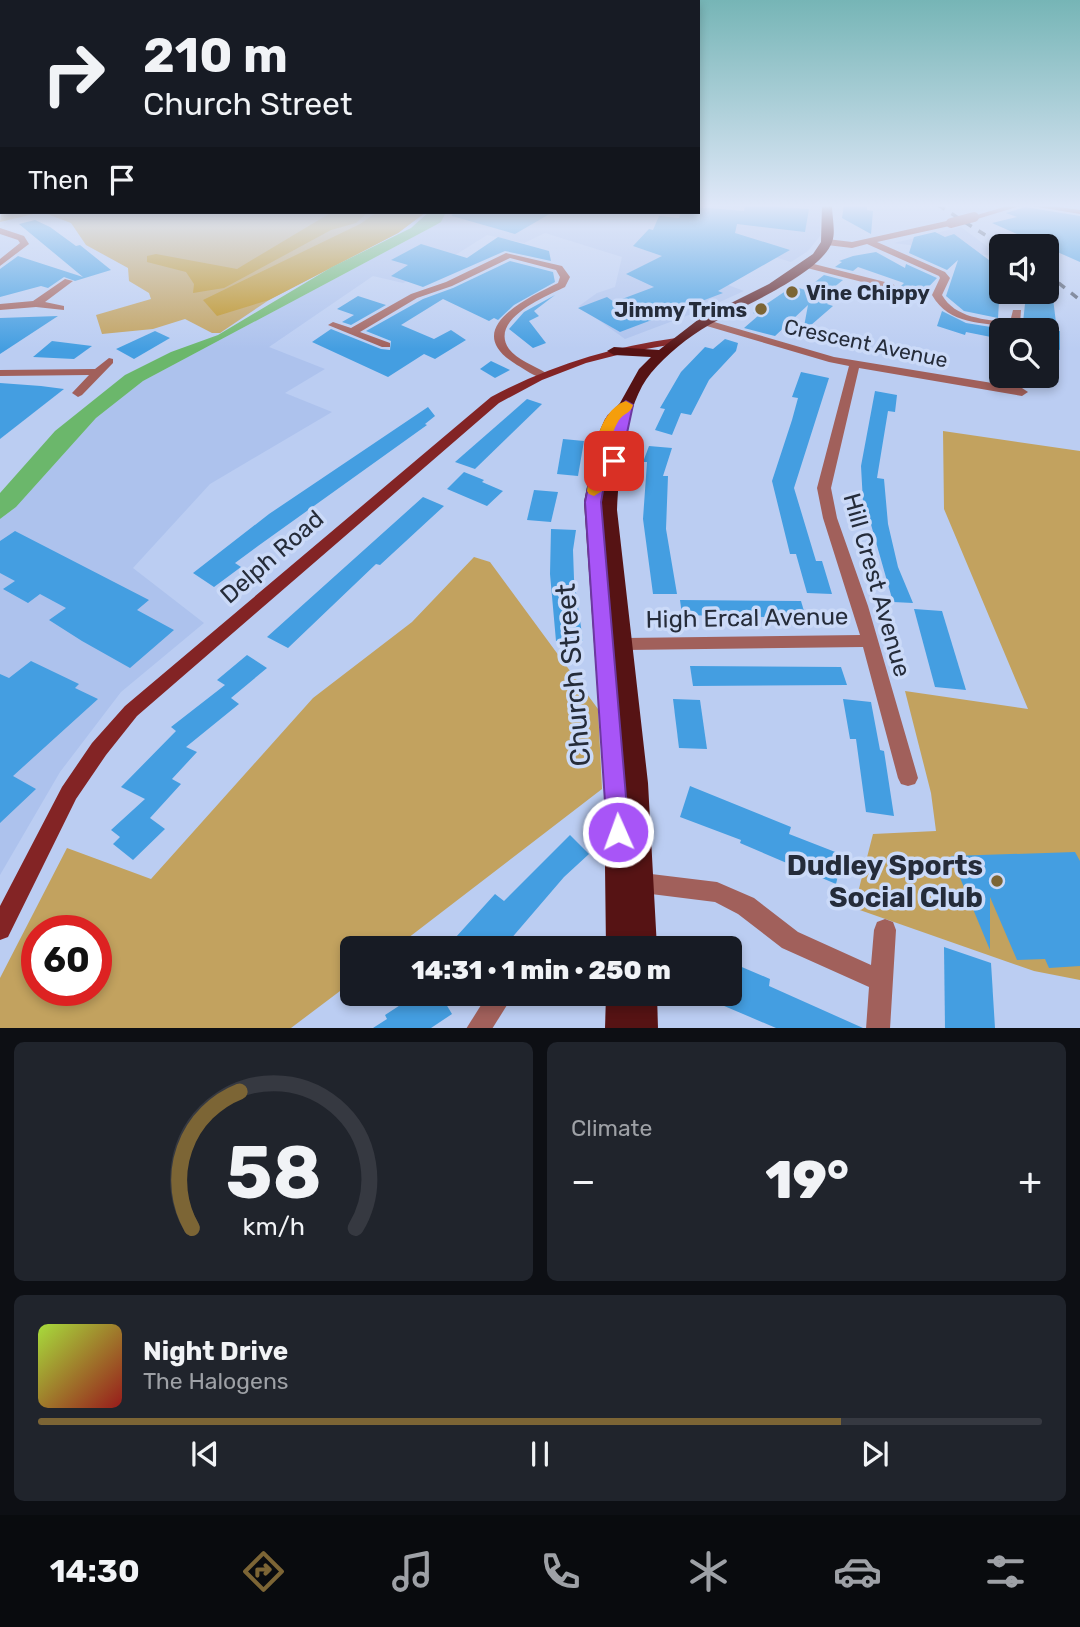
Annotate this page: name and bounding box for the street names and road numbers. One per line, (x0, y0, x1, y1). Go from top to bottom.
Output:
street label: Crescent Avenue (782, 313, 950, 373)
street label: Hill Crest Avenue (837, 490, 917, 680)
street label: Delph Road (215, 505, 329, 609)
street label: Church Street (549, 582, 597, 768)
street label: High Ercal Avenue (645, 602, 849, 634)

